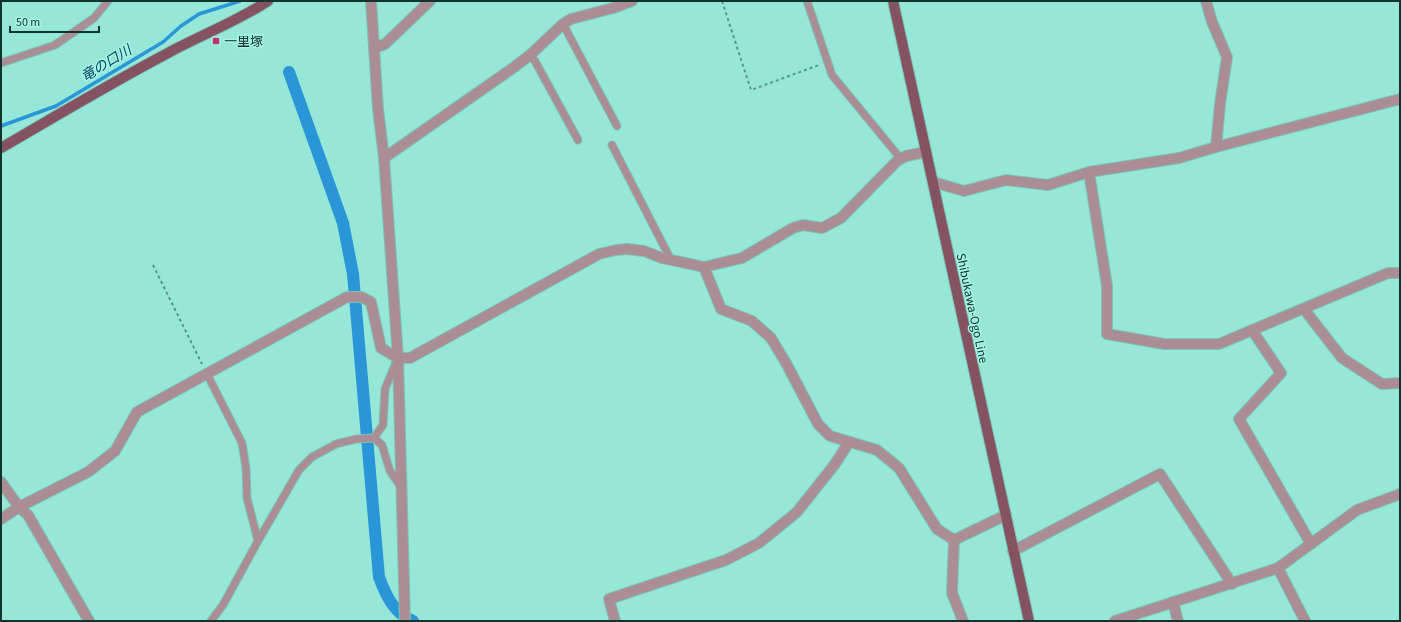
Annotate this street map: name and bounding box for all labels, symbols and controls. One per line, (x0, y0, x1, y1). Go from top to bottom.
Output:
scale bar (10, 8, 99, 34)
text: 50 m (16, 14, 40, 31)
place label: 一里塚 (224, 33, 263, 51)
marker: 一里塚 (211, 36, 221, 46)
water label: 竜の口川 (77, 40, 137, 87)
street label: Shibukawa-Ogo Line (952, 252, 992, 365)

